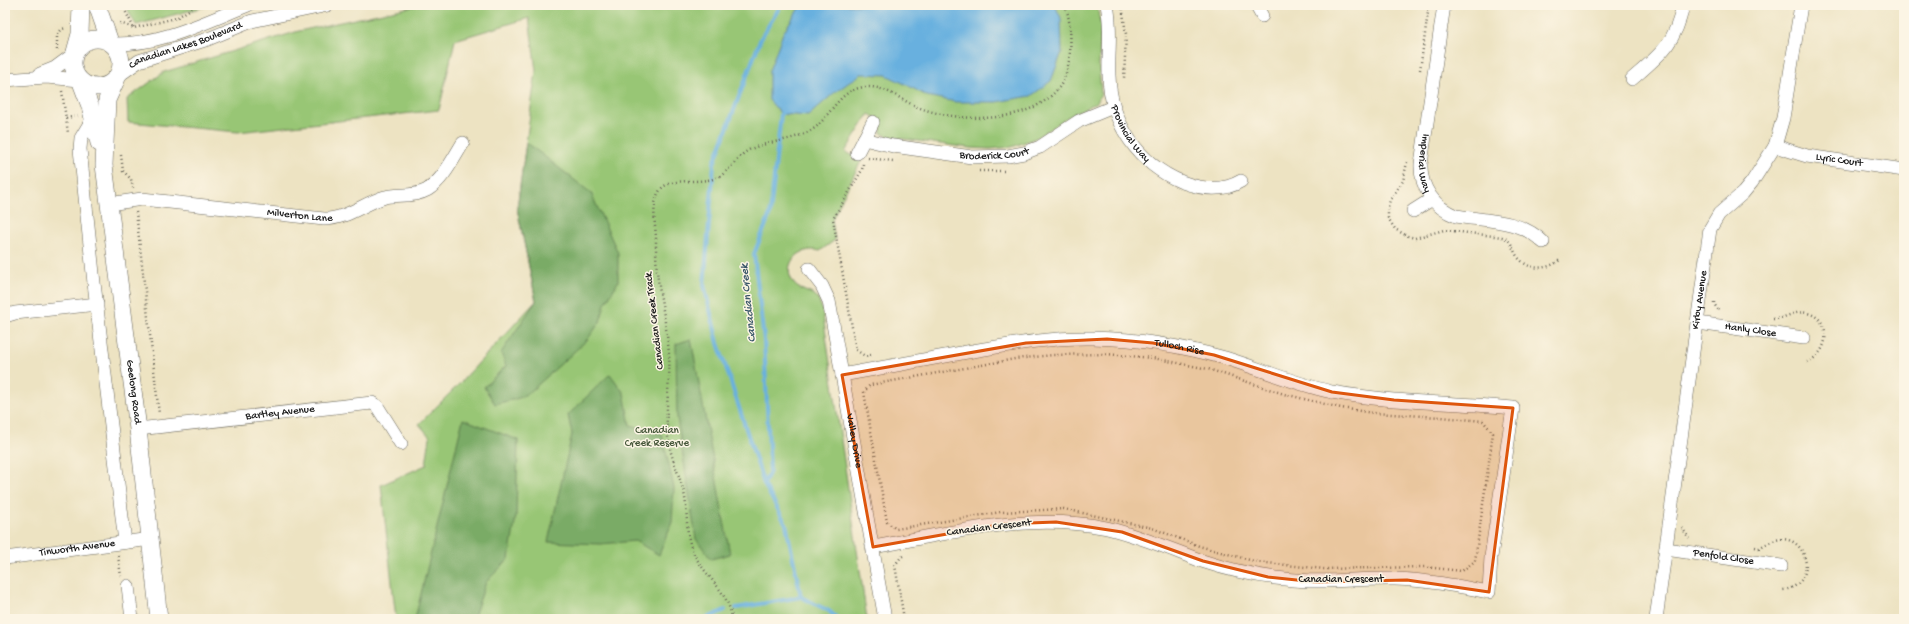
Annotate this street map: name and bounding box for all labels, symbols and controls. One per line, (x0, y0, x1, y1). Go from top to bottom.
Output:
street label: Canadian Lakes Boulevard (127, 19, 246, 72)
street label: Provincial Way (1107, 103, 1153, 166)
street label: Imperial Way (1415, 133, 1433, 195)
street label: Broderick Court (958, 145, 1032, 163)
street label: Lyric Court (1815, 151, 1865, 170)
street label: Milverton Lane (266, 207, 334, 225)
water label: Canadian Creek (738, 261, 760, 343)
street label: Kirby Avenue (1690, 270, 1710, 330)
street label: Canadian Creek Track (643, 271, 667, 370)
street label: Hanly Close (1724, 321, 1777, 340)
street label: Tulloch Rise (1153, 337, 1206, 358)
street label: Geelong Road (123, 359, 143, 426)
street label: Bartley Avenue (244, 403, 316, 423)
street label: Valley Drive (843, 412, 864, 469)
park label: Canadian Creek Reserve (625, 425, 689, 450)
street label: Canadian Crescent (946, 517, 1033, 539)
street label: Tinworth Avenue (38, 538, 116, 560)
street label: Penfold Close (1691, 547, 1755, 568)
street label: Canadian Crescent (1299, 574, 1385, 586)

